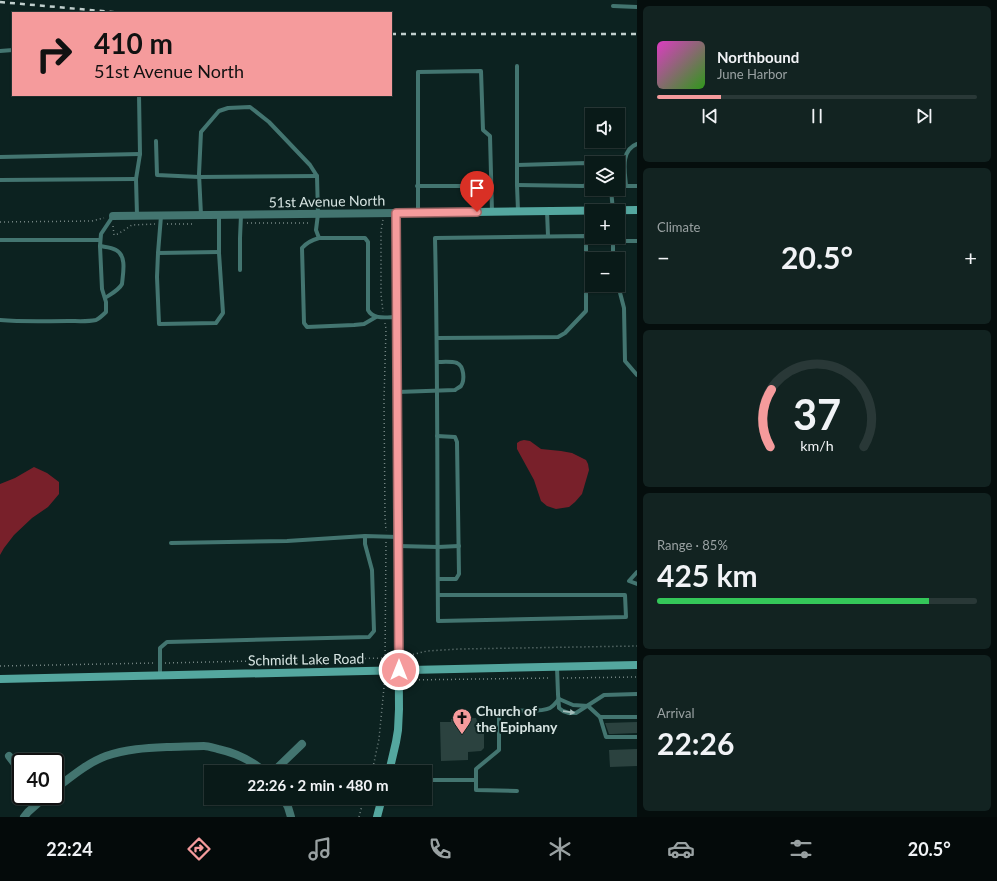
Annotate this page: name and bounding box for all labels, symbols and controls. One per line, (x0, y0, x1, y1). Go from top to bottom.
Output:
text: 410 m (94, 26, 173, 60)
icon: right (28, 28, 80, 80)
text: Northbound (717, 48, 799, 66)
text: 51st Avenue North (94, 60, 244, 82)
text: June Harbor (717, 66, 787, 82)
icon: previous (699, 105, 721, 127)
icon: pause (806, 105, 828, 127)
icon: next (913, 105, 935, 127)
map controls (585, 108, 625, 292)
button: sound (585, 108, 625, 148)
button: layers (585, 156, 625, 196)
pin (460, 171, 494, 212)
icon: arrive (466, 177, 488, 199)
street label: 51st Avenue North (269, 191, 385, 211)
button: + (585, 204, 625, 244)
text: Climate (657, 219, 700, 235)
text: 20.5° (781, 239, 853, 275)
text: − (657, 244, 670, 271)
text: + (964, 244, 977, 271)
button: − (585, 252, 625, 292)
text: 37 (793, 388, 841, 438)
text: km/h (800, 436, 834, 453)
text: Range · 85% (657, 537, 728, 553)
text: 425 km (657, 557, 758, 593)
street label: Schmidt Lake Road (248, 649, 364, 669)
position arrow (378, 649, 420, 691)
place label: Church of the Epiphany (476, 702, 558, 735)
text: Arrival (657, 705, 694, 721)
church icon: Church of the Epiphany (451, 707, 473, 735)
one-way arrow (563, 709, 575, 715)
text: 22:26 (657, 725, 734, 761)
speed limit sign: 40 (12, 753, 64, 805)
text: 22:26 · 2 min · 480 m (248, 776, 388, 794)
icon: directions (185, 835, 213, 863)
icon: music (306, 835, 334, 863)
icon: phone (426, 835, 454, 863)
icon: climate (546, 835, 574, 863)
icon: car (667, 835, 695, 863)
icon: filters (787, 835, 815, 863)
text: 22:24 (46, 838, 93, 860)
text: 20.5° (908, 838, 951, 860)

